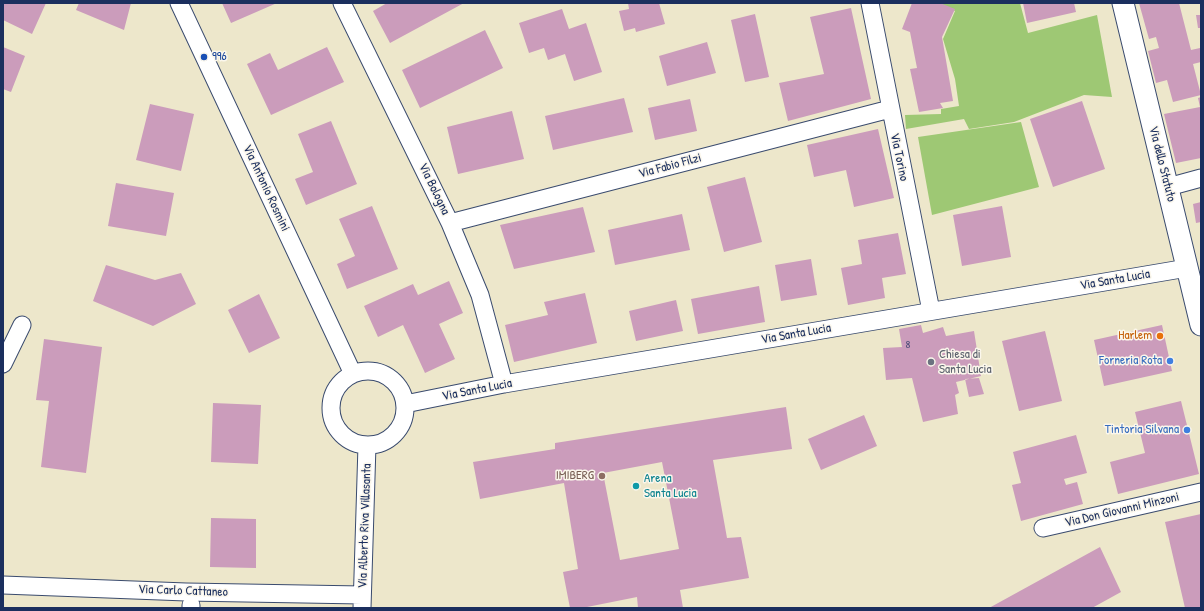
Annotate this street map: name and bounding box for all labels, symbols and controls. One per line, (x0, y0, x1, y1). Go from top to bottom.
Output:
place label: 996 (212, 49, 227, 65)
marker: 996 (199, 52, 209, 62)
street label: Via dello Statuto (1145, 125, 1179, 203)
street label: Via Torino (886, 132, 912, 182)
street label: Via Antonio Rosmini (239, 142, 293, 234)
street label: Via Fabio Filzi (637, 150, 703, 182)
street label: Via Bologna (415, 161, 453, 217)
street label: Via Santa Lucia (1079, 266, 1151, 294)
street label: Via Santa Lucia (760, 320, 832, 348)
place label: Harlem (1118, 328, 1152, 344)
marker: Harlem (1155, 331, 1165, 341)
house number: 8 (906, 338, 910, 352)
place label: Chiesa di Santa Lucia (939, 347, 992, 378)
place label: Forneria Rota (1099, 353, 1162, 369)
marker: Forneria Rota (1165, 356, 1175, 366)
marker: Chiesa di Santa Lucia (926, 357, 936, 367)
street label: Via Santa Lucia (441, 376, 513, 404)
place label: Tintoria Silvana (1105, 422, 1179, 438)
marker: Tintoria Silvana (1182, 425, 1192, 435)
street label: Via Alberto Riva Villasanta (355, 463, 375, 589)
place label: IMIBERG (556, 468, 594, 484)
marker: IMIBERG (597, 471, 607, 481)
place label: Arena Santa Lucia (644, 471, 697, 502)
marker: Arena Santa Lucia (631, 481, 641, 491)
street label: Via Don Giovanni Minzoni (1063, 489, 1181, 531)
street label: Via Carlo Cattaneo (138, 582, 228, 600)

